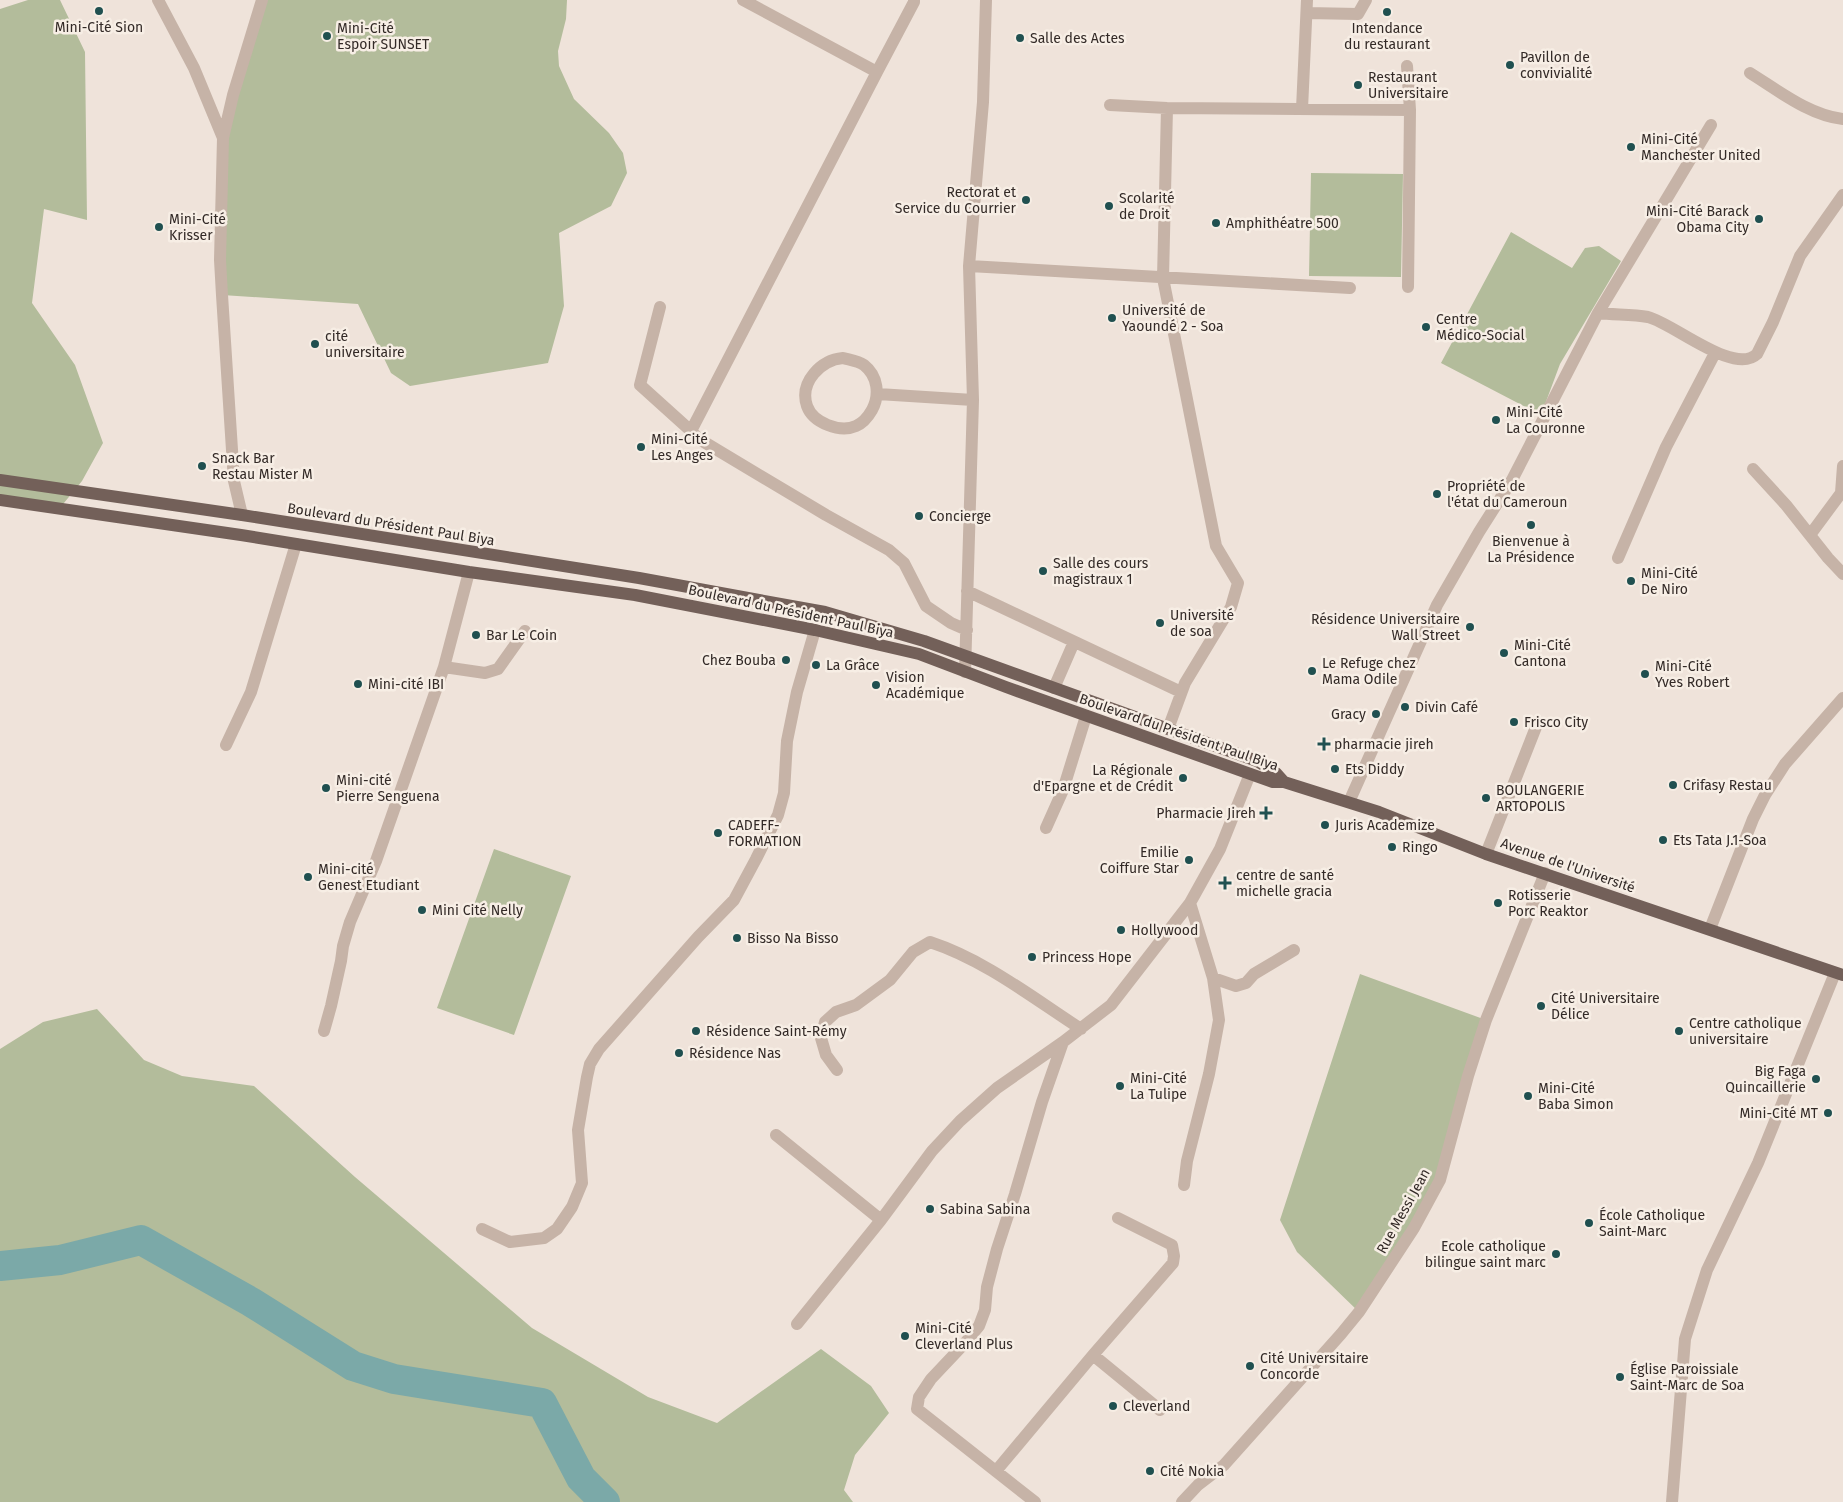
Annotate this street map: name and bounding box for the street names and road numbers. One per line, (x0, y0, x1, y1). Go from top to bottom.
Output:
street label: Boulevard du Président Paul Biya (286, 500, 496, 549)
street label: Boulevard du Président Paul Biya (687, 581, 895, 642)
street label: Boulevard du Président Paul Biya (1077, 690, 1281, 775)
street label: Avenue de l'Université (1498, 835, 1637, 896)
street label: Rue Messi Jean (1373, 1166, 1434, 1257)

